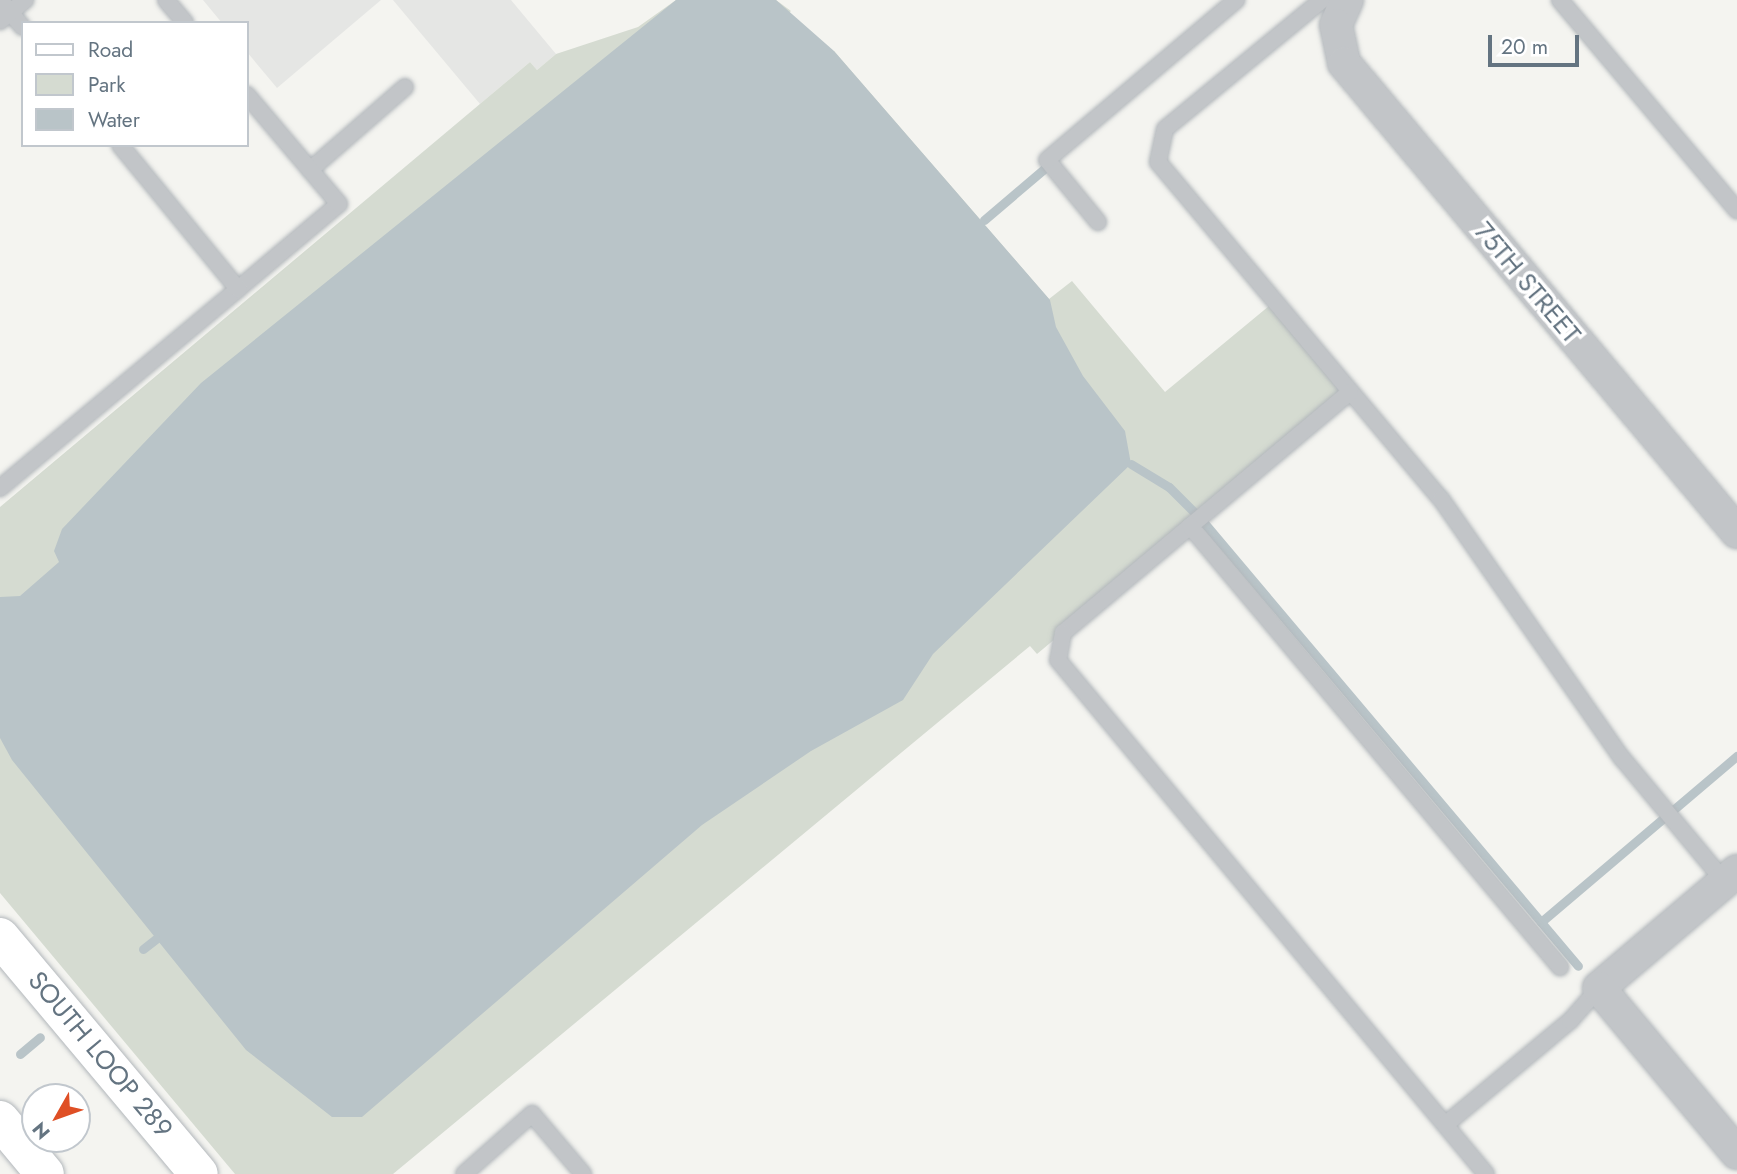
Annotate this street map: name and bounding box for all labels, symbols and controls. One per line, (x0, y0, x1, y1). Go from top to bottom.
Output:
legend (21, 21, 248, 147)
scale bar (1492, 21, 1583, 65)
text: 20 m (1501, 32, 1548, 62)
text: Road (88, 35, 133, 65)
text: Park (88, 70, 125, 100)
text: Water (88, 105, 140, 135)
street label: 75TH STREET (1467, 216, 1587, 350)
street label: SOUTH LOOP 289 (21, 965, 179, 1145)
north arrow (21, 1083, 91, 1153)
text: N (26, 1116, 56, 1145)

